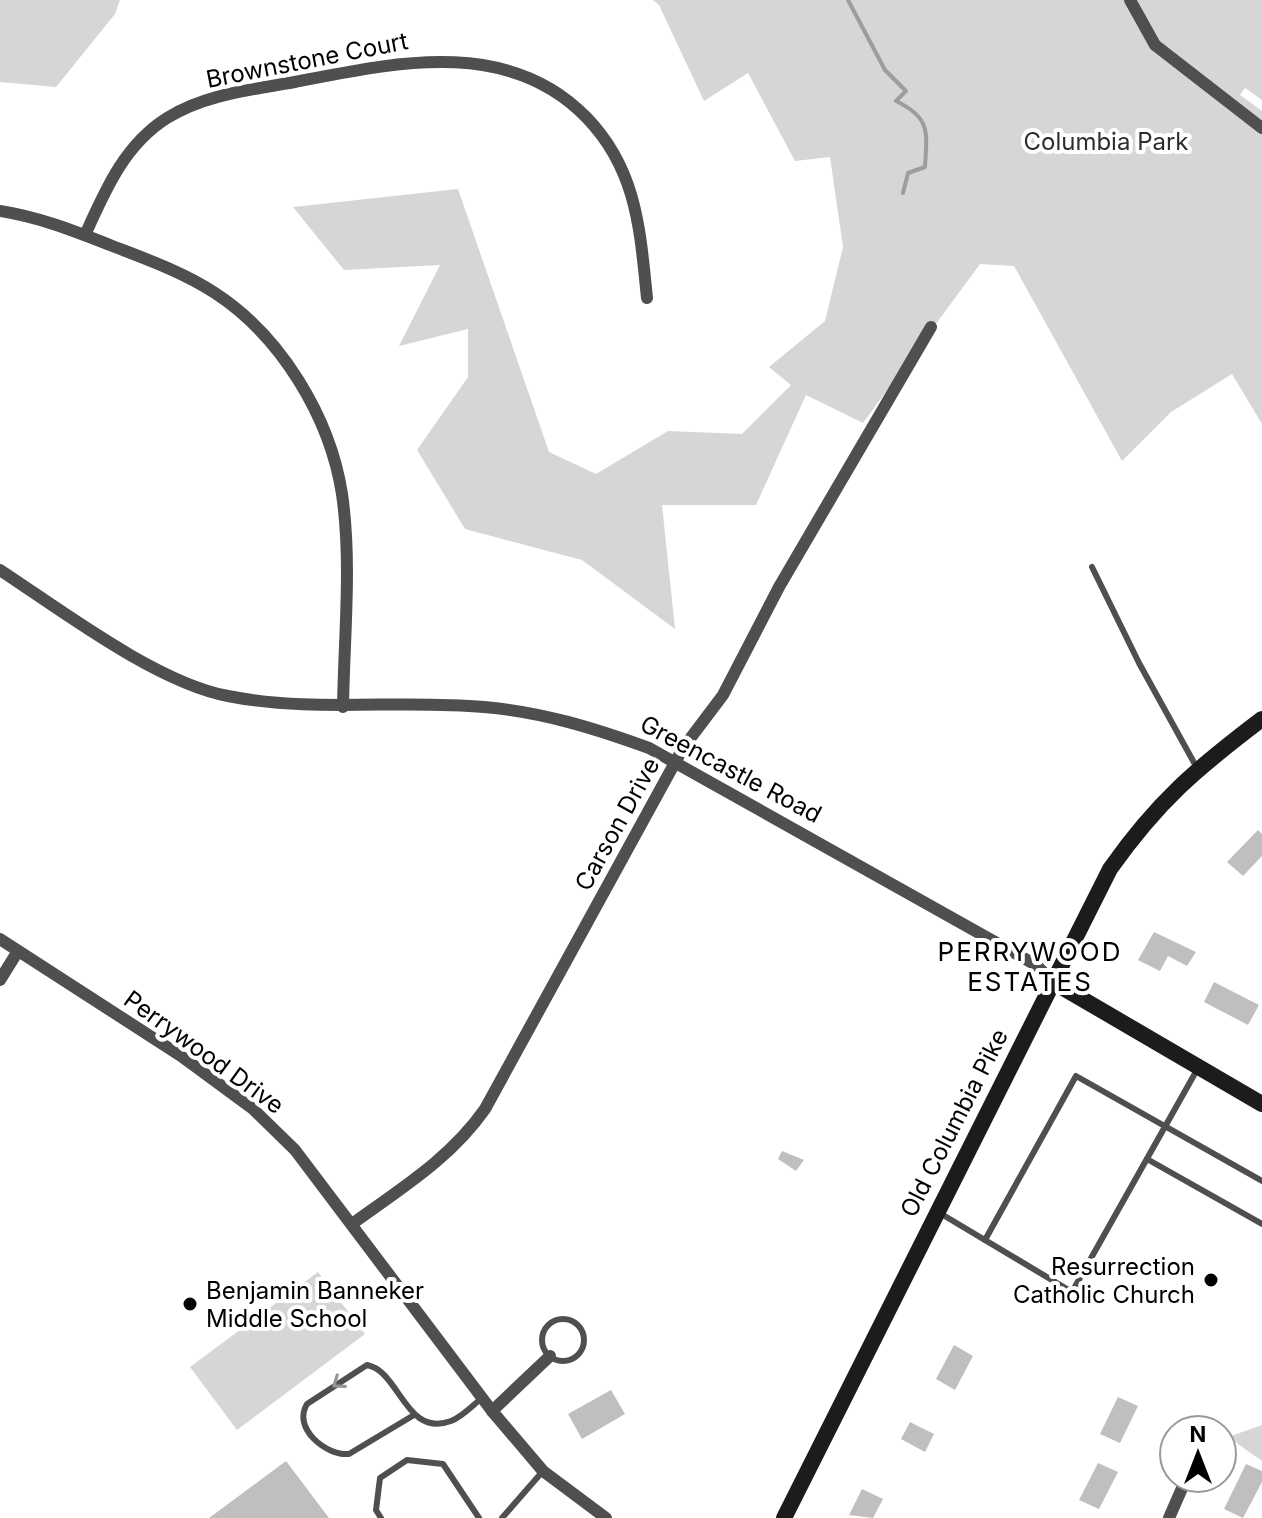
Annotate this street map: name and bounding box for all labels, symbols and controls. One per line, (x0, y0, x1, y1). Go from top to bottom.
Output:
street label: Brownstone Court (204, 26, 411, 94)
park label: Columbia Park (1023, 127, 1189, 156)
street label: Greencastle Road (635, 709, 827, 829)
street label: Carson Drive (569, 752, 665, 896)
district label: PERRYWOOD ESTATES (938, 936, 1122, 997)
street label: Perrywood Drive (118, 984, 290, 1120)
street label: Old Columbia Pike (894, 1024, 1014, 1222)
place label: Resurrection Catholic Church (1013, 1252, 1195, 1309)
marker: Resurrection Catholic Church (1202, 1271, 1220, 1289)
place label: Benjamin Banneker Middle School (206, 1276, 424, 1333)
marker: Benjamin Banneker Middle School (181, 1295, 199, 1313)
one-way arrow (332, 1373, 346, 1388)
north arrow (1158, 1414, 1238, 1494)
text: N (1190, 1421, 1206, 1447)

